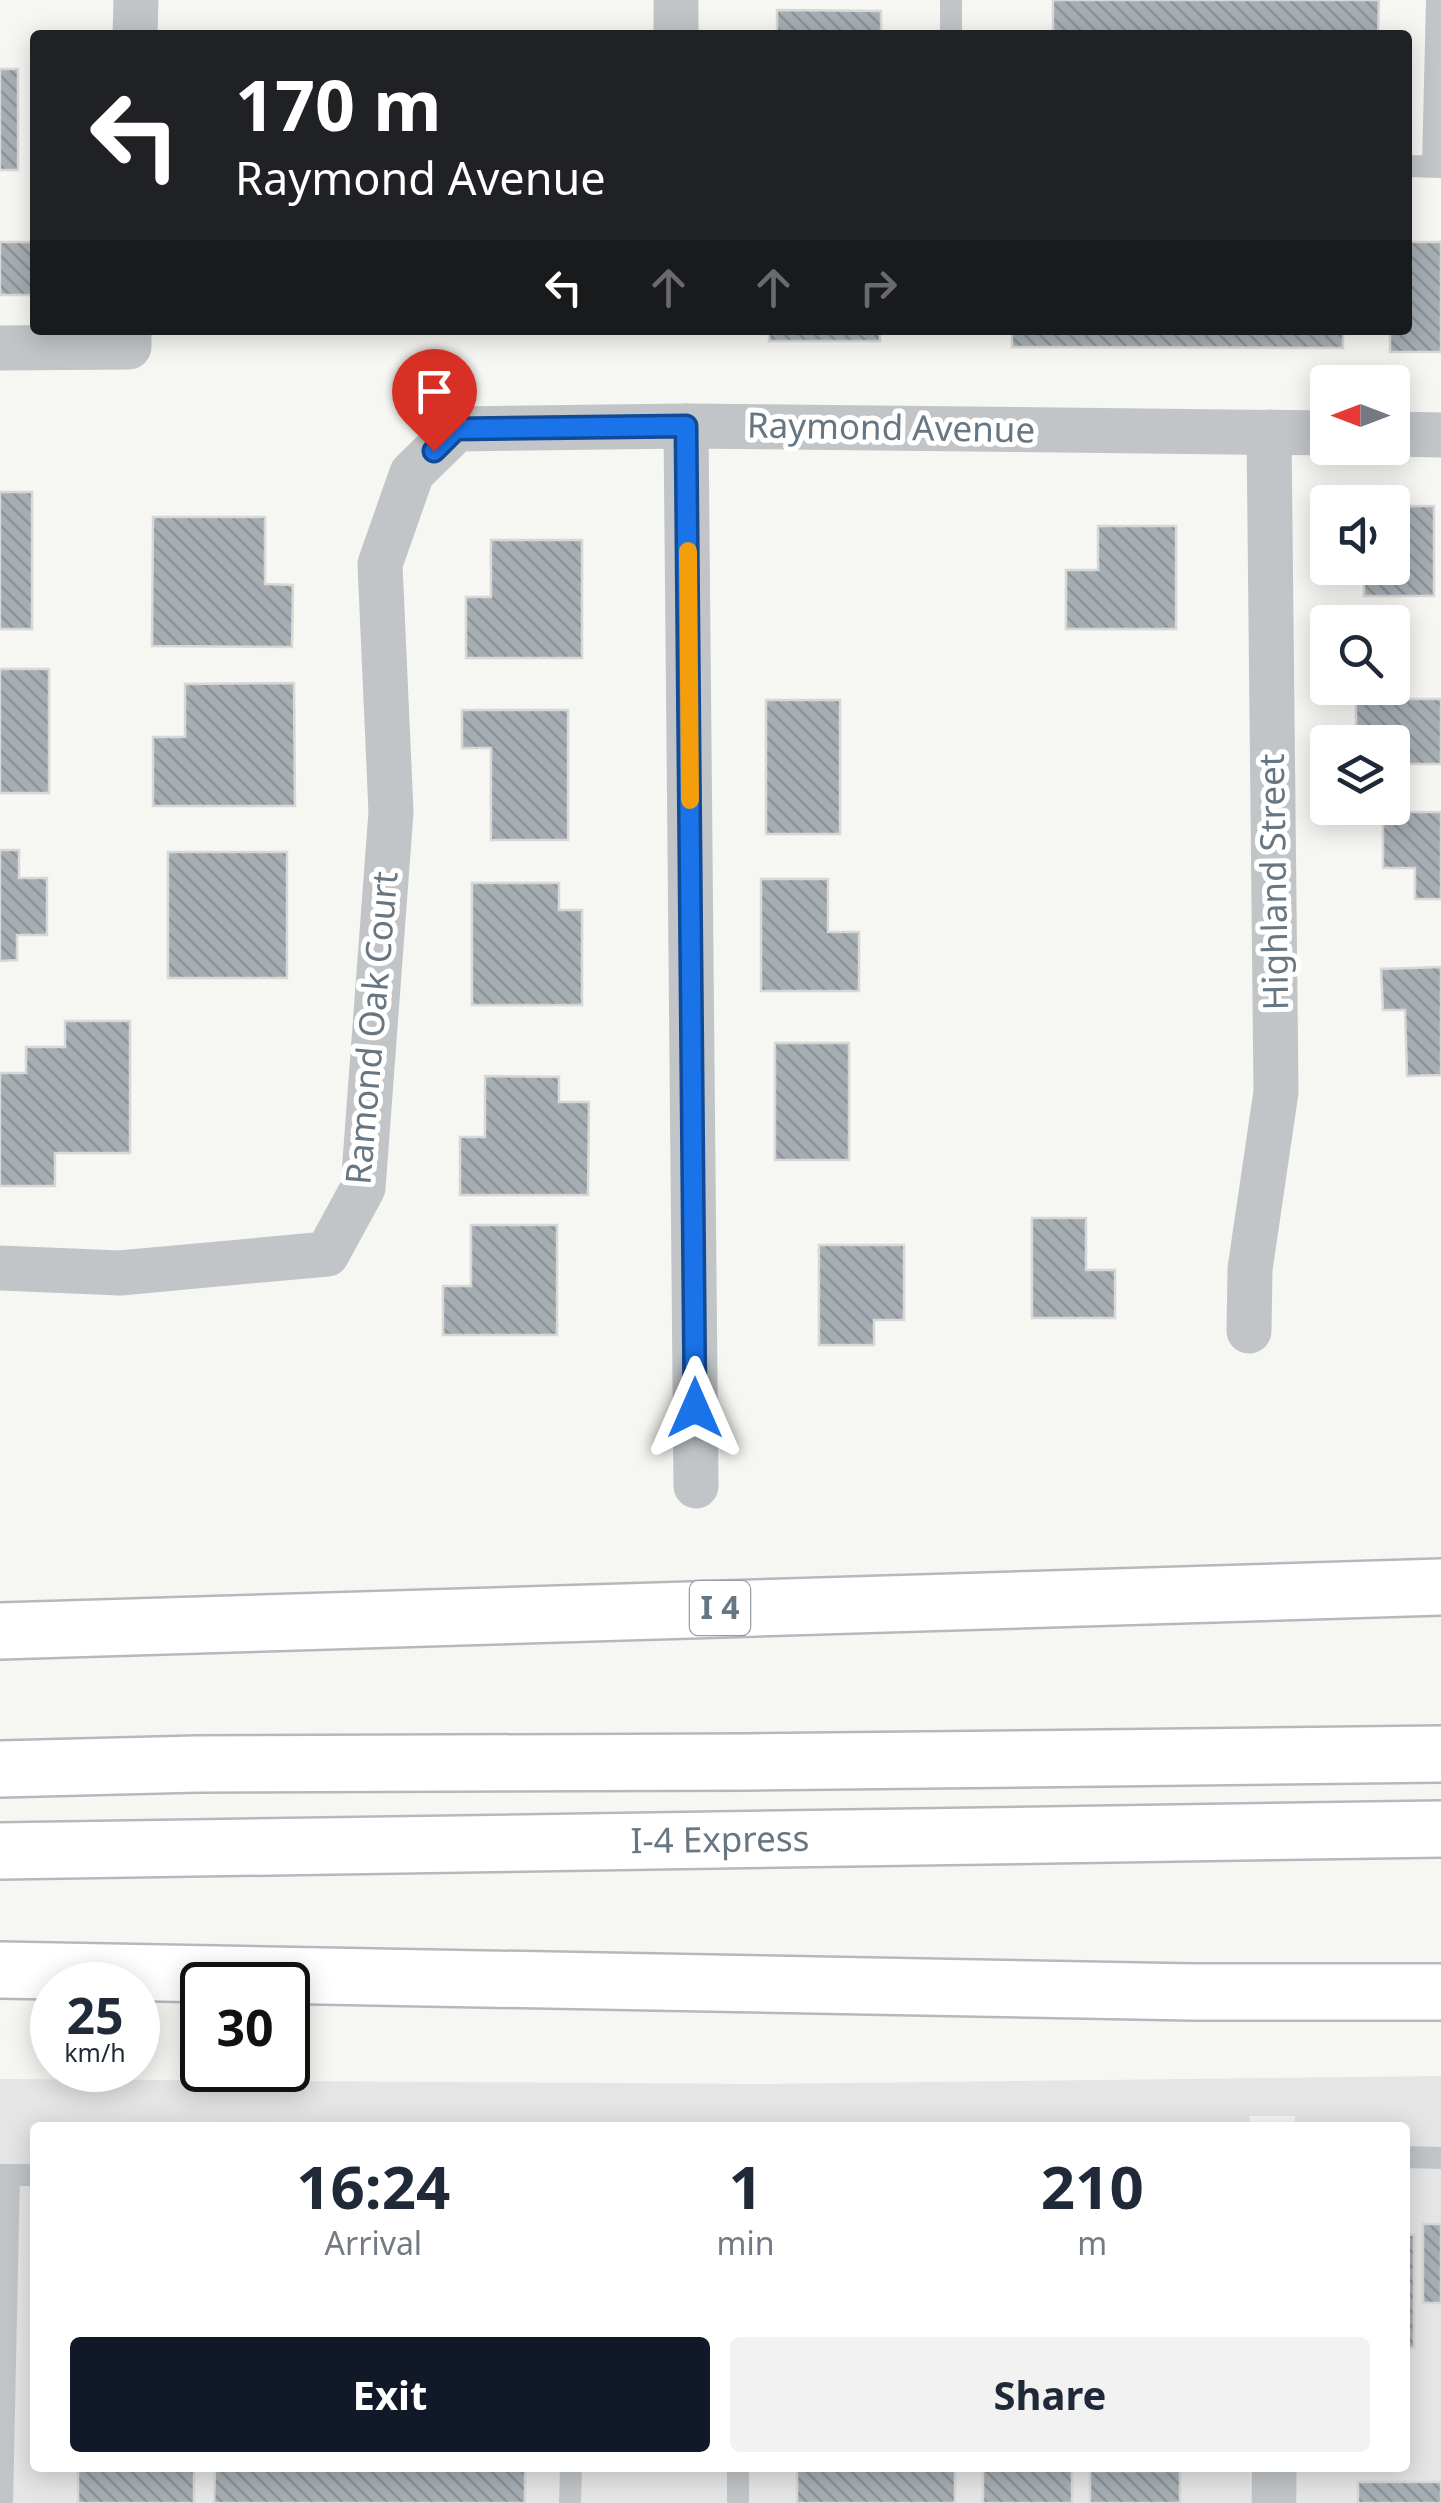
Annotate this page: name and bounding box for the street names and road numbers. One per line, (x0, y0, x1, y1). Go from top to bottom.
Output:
street label: Raymond Avenue (746, 400, 1036, 453)
street label: Highland Street (1247, 753, 1298, 1011)
street label: Ramond Oak Court (333, 869, 408, 1186)
road number: I 4 (690, 1581, 750, 1635)
street label: I-4 Express (630, 1814, 810, 1863)

